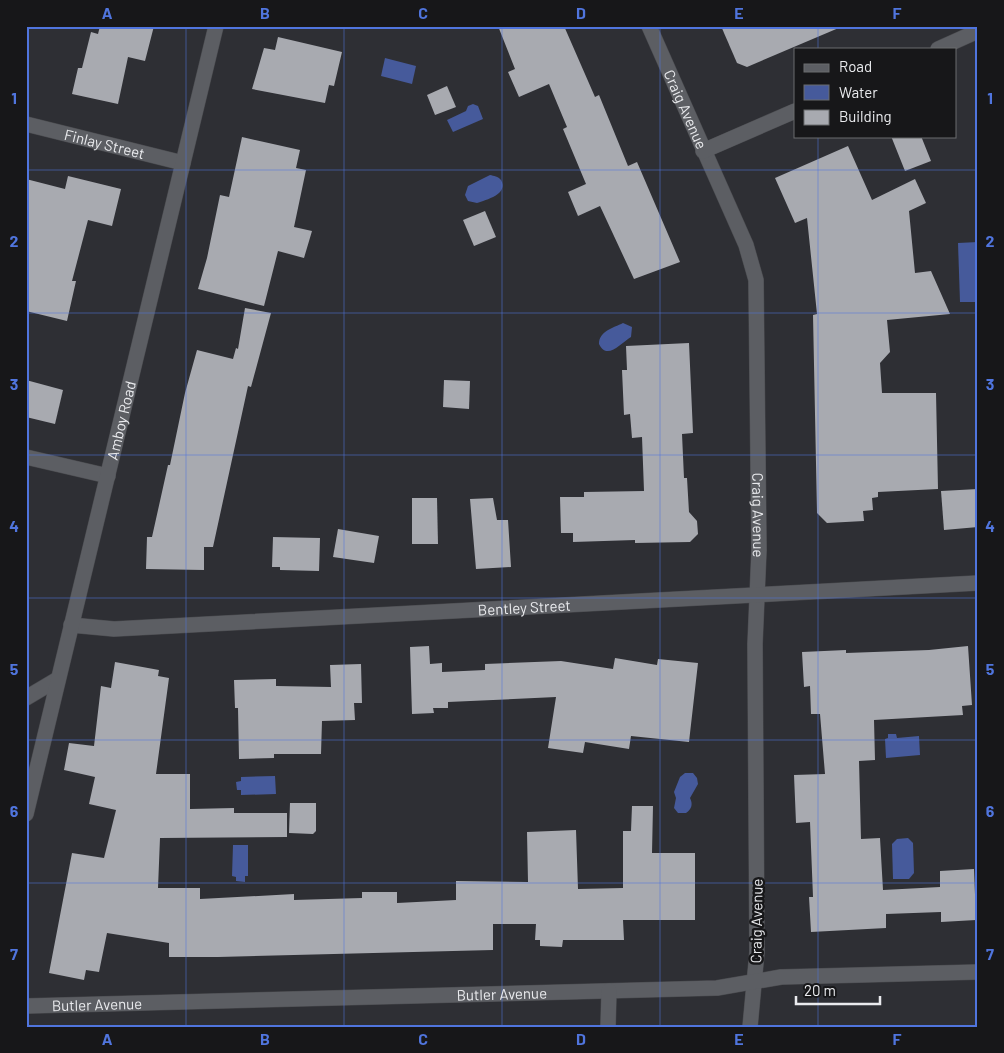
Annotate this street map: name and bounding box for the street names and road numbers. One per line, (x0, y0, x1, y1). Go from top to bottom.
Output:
street label: Craig Avenue (660, 67, 711, 152)
street label: Finlay Street (62, 125, 147, 162)
street label: Amboy Road (103, 379, 139, 462)
street label: Craig Avenue (749, 473, 768, 558)
street label: Bentley Street (477, 596, 571, 619)
street label: Craig Avenue (746, 878, 766, 964)
street label: Butler Avenue (456, 983, 547, 1004)
street label: Butler Avenue (52, 994, 142, 1014)

